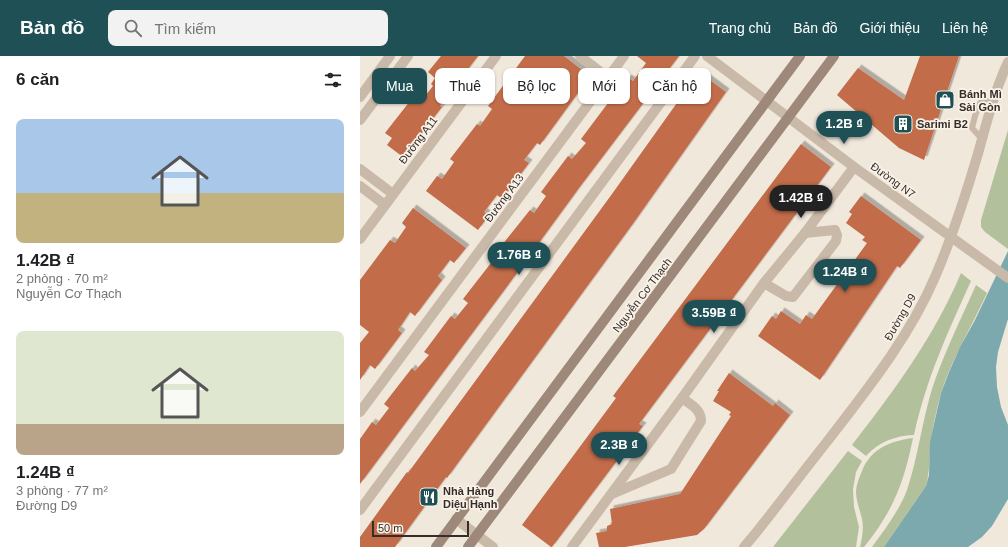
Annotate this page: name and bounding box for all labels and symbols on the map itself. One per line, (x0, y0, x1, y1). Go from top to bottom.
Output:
place label: Bánh Mì Sài Gòn (959, 88, 1002, 113)
shop icon: Bánh Mì Sài Gòn (934, 89, 956, 111)
pin: 1.2B ₫ (811, 111, 877, 145)
building icon: Sarimi B2 (892, 113, 914, 135)
street label: Đường A11 (396, 114, 440, 166)
place label: Sarimi B2 (917, 118, 968, 130)
street label: Đường N7 (868, 160, 918, 200)
street label: Đường A13 (482, 172, 526, 224)
pin: 1.42B ₫ (764, 185, 838, 219)
pin: 1.76B ₫ (482, 242, 556, 276)
street label: Nguyễn Cơ Thạch (610, 256, 674, 334)
pin: 1.24B ₫ (808, 259, 882, 293)
street label: Đường D9 (882, 292, 918, 342)
pin: 3.59B ₫ (677, 300, 751, 334)
pin: 2.3B ₫ (586, 432, 652, 466)
place label: Nhà Hàng Diệu Hạnh (443, 485, 498, 511)
restaurant icon: Nhà Hàng Diệu Hạnh (418, 486, 440, 508)
scale bar (372, 519, 469, 538)

